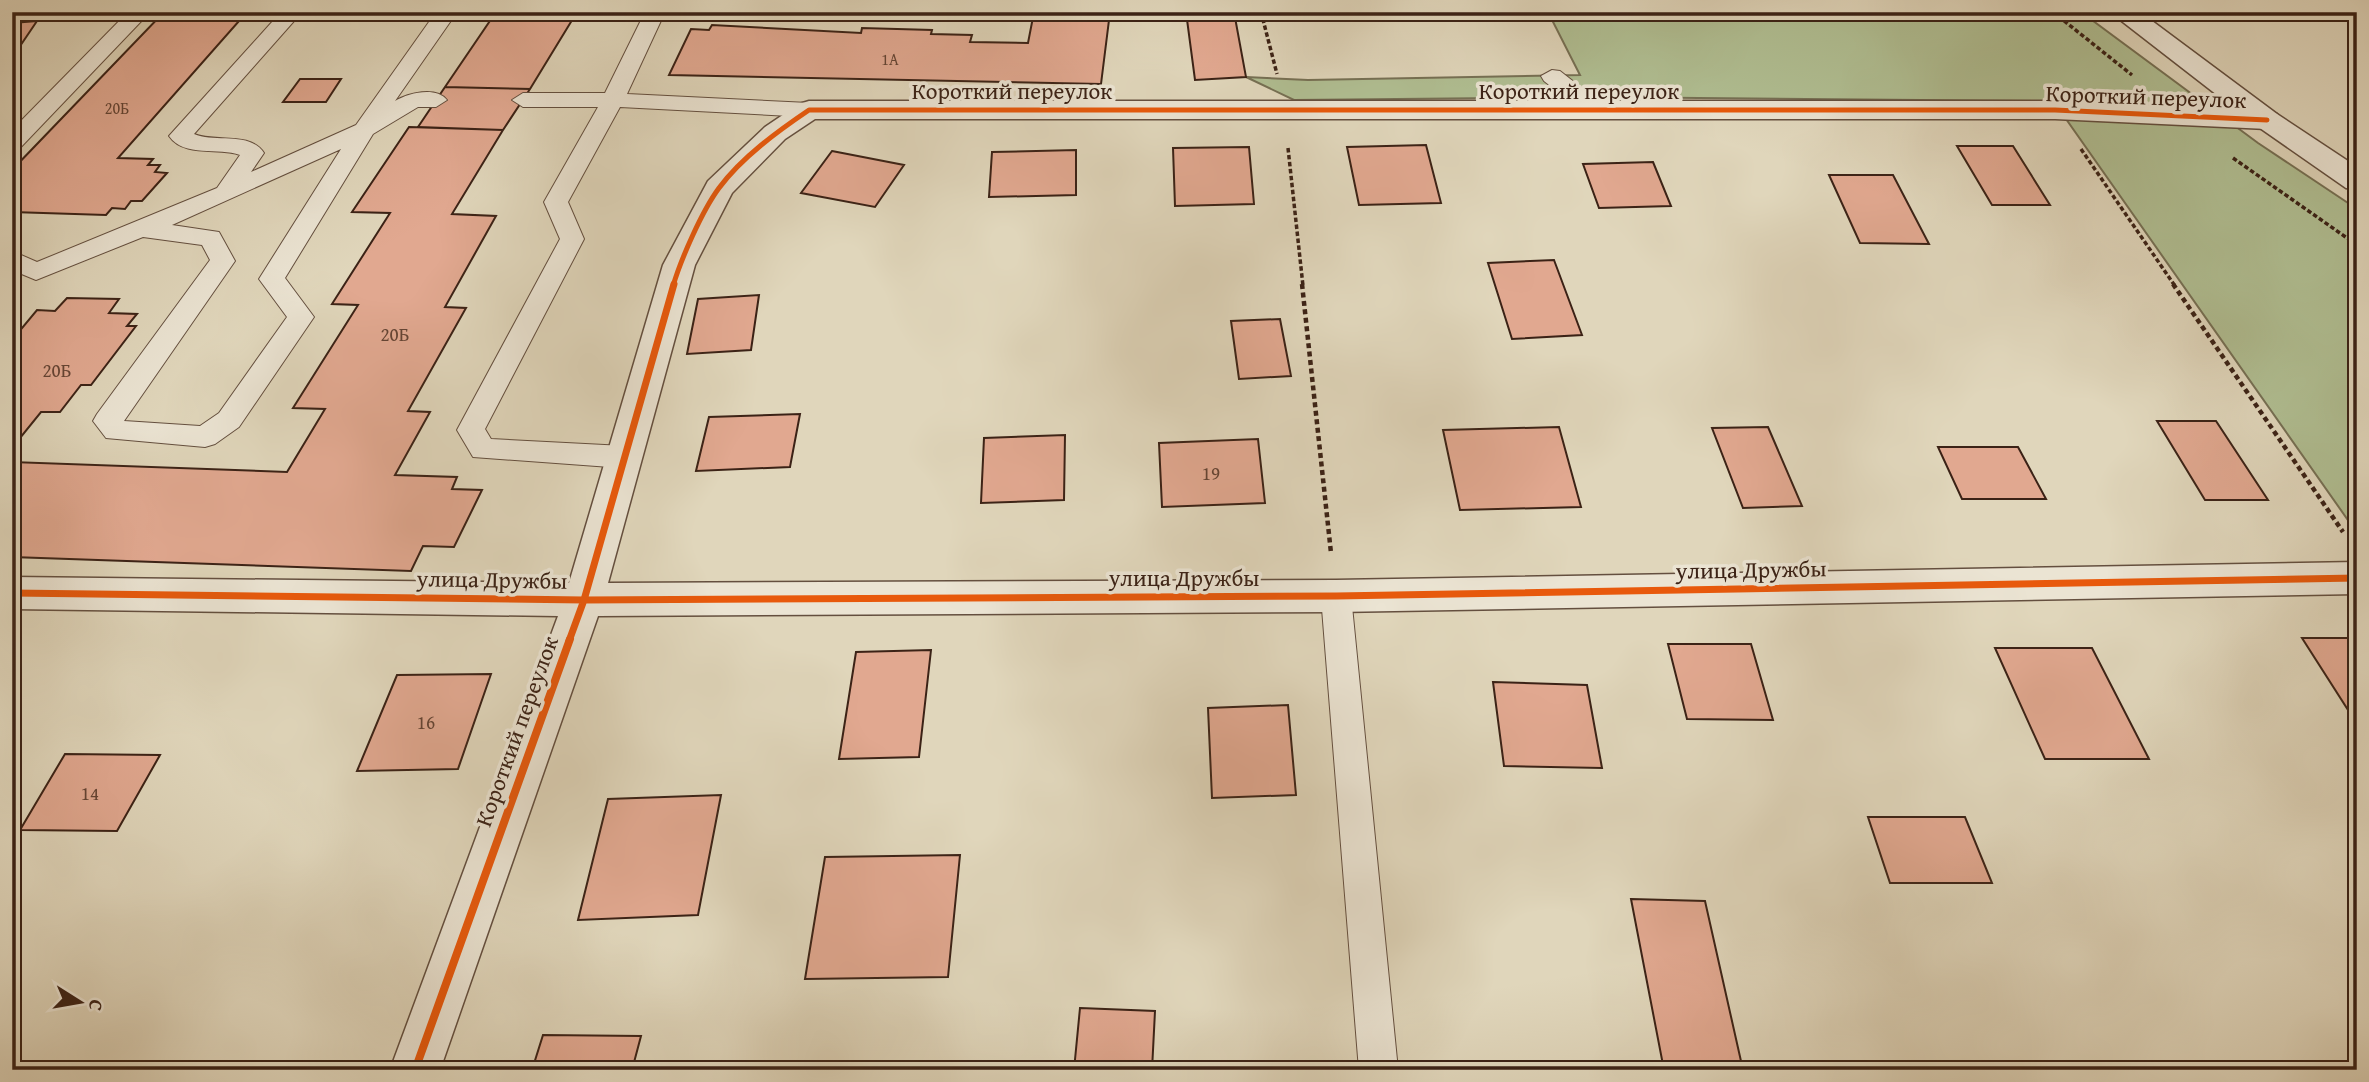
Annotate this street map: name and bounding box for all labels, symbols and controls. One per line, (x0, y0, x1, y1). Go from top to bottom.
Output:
house number: 1А (881, 47, 899, 71)
street label: Короткий переулок (912, 74, 1112, 107)
street label: Короткий переулок (1479, 74, 1679, 107)
street label: Короткий переулок (2045, 76, 2247, 116)
house number: 20Б (105, 96, 129, 120)
house number: 20Б (380, 320, 410, 348)
house number: 20Б (42, 356, 72, 384)
house number: 19 (1202, 459, 1220, 487)
street label: улица Дружбы (1674, 551, 1827, 587)
street label: улица Дружбы (415, 561, 568, 597)
street label: улица Дружбы (1108, 561, 1259, 594)
street label: Короткий переулок (466, 631, 566, 831)
house number: 16 (417, 708, 435, 736)
house number: 14 (81, 779, 99, 807)
north arrow (46, 967, 116, 1036)
text: С (82, 997, 111, 1013)

